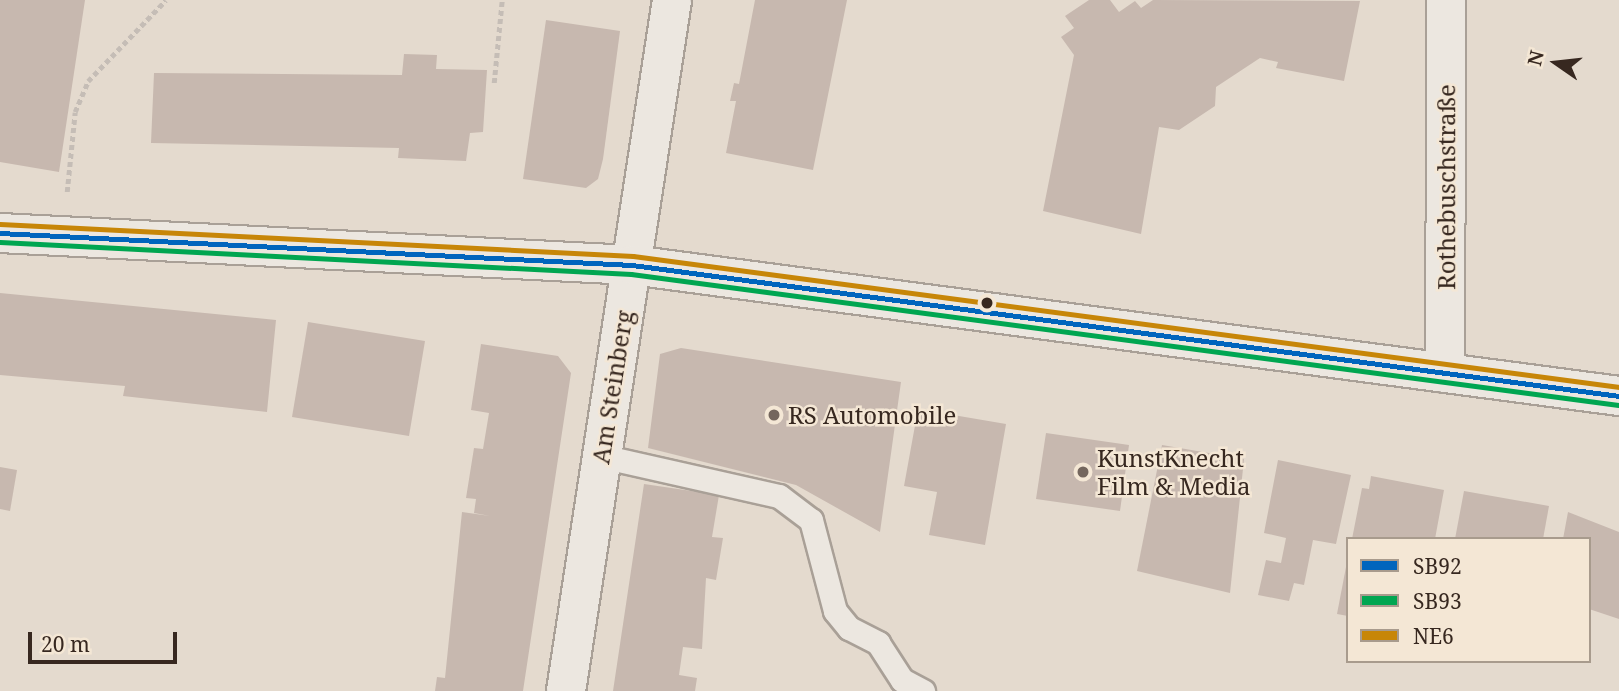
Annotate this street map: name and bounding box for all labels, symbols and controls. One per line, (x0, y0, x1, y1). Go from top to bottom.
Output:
north arrow (1521, 28, 1591, 98)
text: N (1521, 48, 1550, 68)
street label: Rothebuschstraße (1432, 84, 1460, 290)
unlabelled marker (980, 296, 994, 310)
street label: Am Steinberg (586, 308, 638, 466)
place label: RS Automobile (788, 401, 956, 429)
marker: RS Automobile (766, 407, 782, 423)
place label: KunstKnecht Film & Media (1097, 444, 1251, 500)
marker: KunstKnecht Film & Media (1075, 464, 1091, 480)
legend (1346, 537, 1591, 663)
text: SB92 (1413, 552, 1462, 580)
text: SB93 (1413, 587, 1462, 615)
scale bar (32, 618, 180, 662)
text: NE6 (1413, 622, 1454, 650)
text: 20 m (41, 630, 90, 658)

